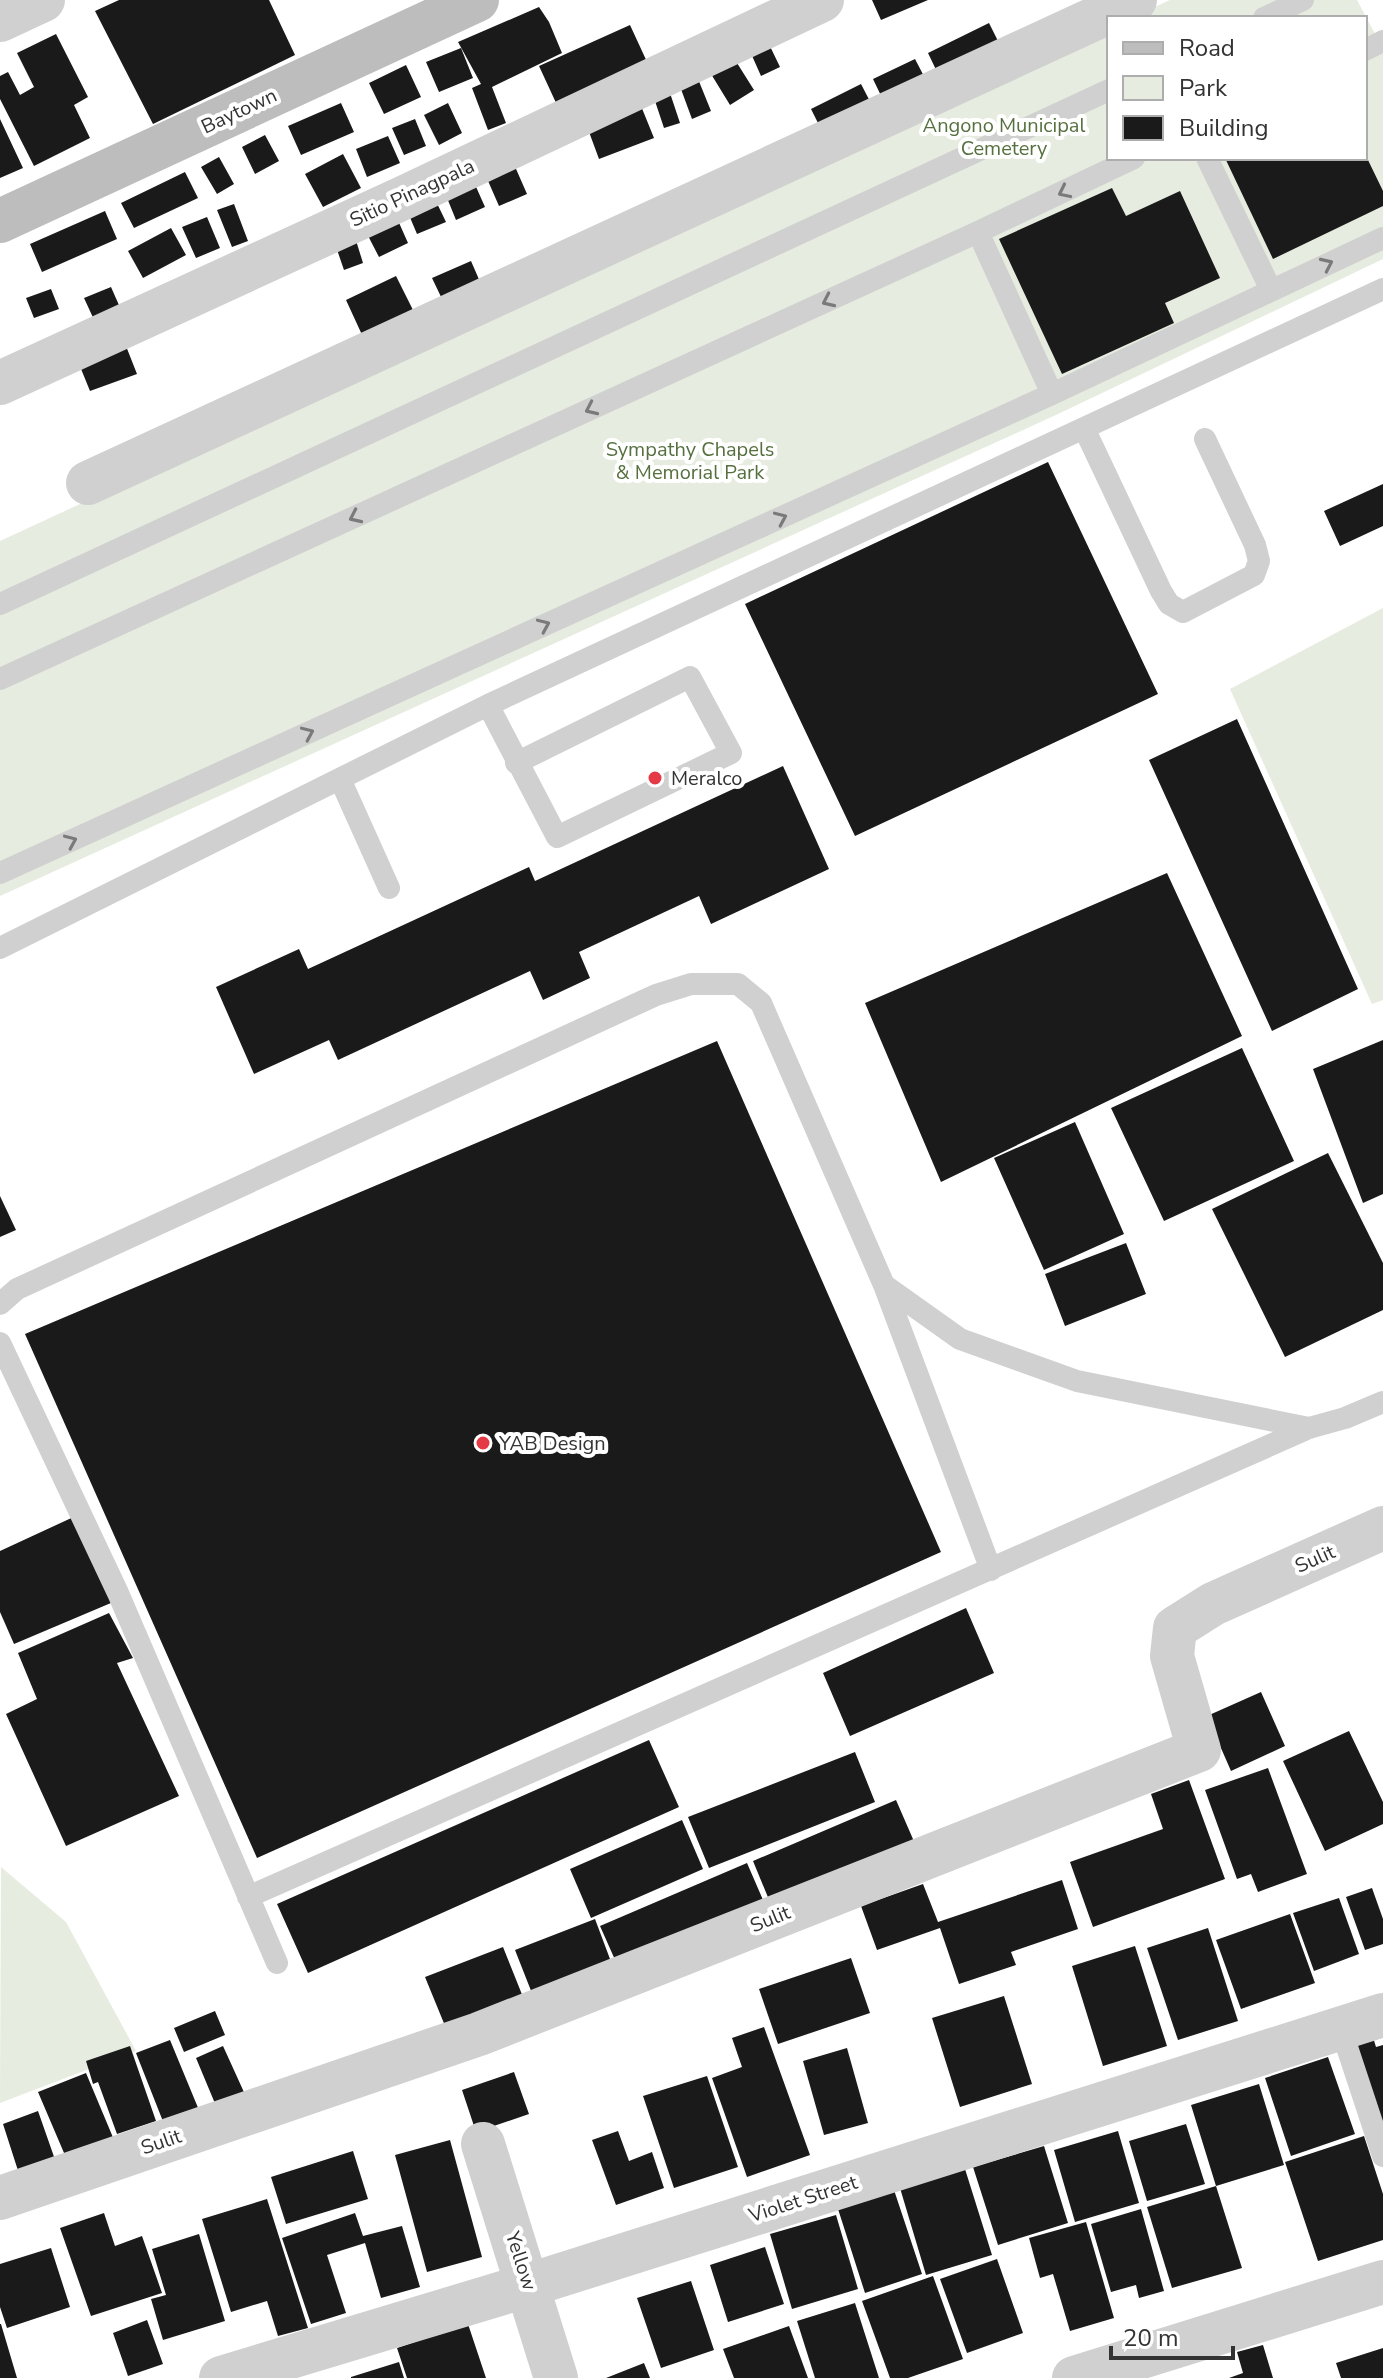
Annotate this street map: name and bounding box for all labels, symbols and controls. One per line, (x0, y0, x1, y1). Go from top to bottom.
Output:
legend (1107, 16, 1367, 160)
text: Road (1179, 32, 1235, 64)
text: Park (1179, 72, 1228, 104)
street label: Baytown (197, 82, 281, 140)
park label: Angono Municipal Cemetery (923, 112, 1085, 162)
text: Building (1179, 112, 1269, 144)
street label: Sitio Pinagpala (345, 152, 479, 234)
one-way arrow (1057, 182, 1072, 198)
one-way arrow (1319, 258, 1333, 274)
one-way arrow (821, 291, 836, 307)
one-way arrow (585, 399, 599, 415)
park label: Sympathy Chapels & Memorial Park (606, 436, 774, 486)
one-way arrow (348, 507, 363, 523)
one-way arrow (773, 511, 787, 527)
one-way arrow (536, 619, 550, 635)
one-way arrow (299, 727, 314, 743)
place label: Meralco (671, 765, 742, 792)
marker: Meralco (646, 769, 664, 787)
one-way arrow (63, 835, 77, 851)
place label: YAB Design (498, 1430, 606, 1457)
marker: YAB Design (474, 1434, 492, 1452)
street label: Sulit (1291, 1538, 1340, 1580)
street label: Sulit (746, 1898, 795, 1939)
street label: Sulit (137, 2122, 186, 2161)
street label: Violet Street (744, 2168, 862, 2230)
street label: Yellow (498, 2227, 543, 2294)
scale bar (1111, 2310, 1233, 2360)
text: 20 m (1123, 2322, 1179, 2354)

